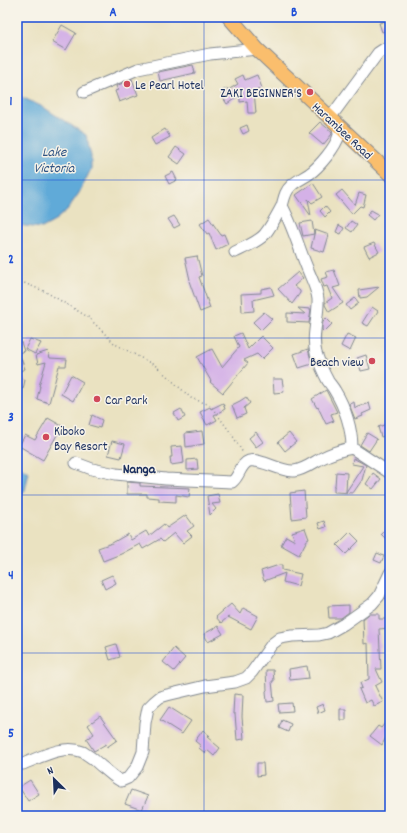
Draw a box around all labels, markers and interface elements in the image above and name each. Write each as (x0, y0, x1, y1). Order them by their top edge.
text: A (109, 4, 117, 23)
text: B (291, 4, 297, 23)
place label: Le Pearl Hotel (135, 77, 204, 96)
marker: Le Pearl Hotel (122, 79, 132, 89)
place label: ZAKI BEGINNER'S (220, 85, 302, 104)
marker: ZAKI BEGINNER'S (305, 87, 315, 97)
text: 1 (10, 93, 13, 112)
street label: Harambee Road (307, 99, 376, 165)
water label: Lake Victoria (34, 143, 76, 179)
text: 2 (8, 251, 14, 270)
place label: Beach view (310, 354, 364, 373)
marker: Beach view (367, 356, 377, 366)
place label: Car Park (105, 392, 147, 411)
marker: Car Park (92, 394, 102, 404)
text: 3 (8, 409, 14, 428)
place label: Kiboko Bay Resort (54, 423, 108, 457)
marker: Kiboko Bay Resort (41, 432, 51, 442)
district label: Nanga (123, 460, 157, 480)
text: 4 (8, 567, 14, 586)
text: 5 (8, 725, 14, 744)
north arrow (34, 759, 74, 799)
text: N (45, 763, 57, 780)

